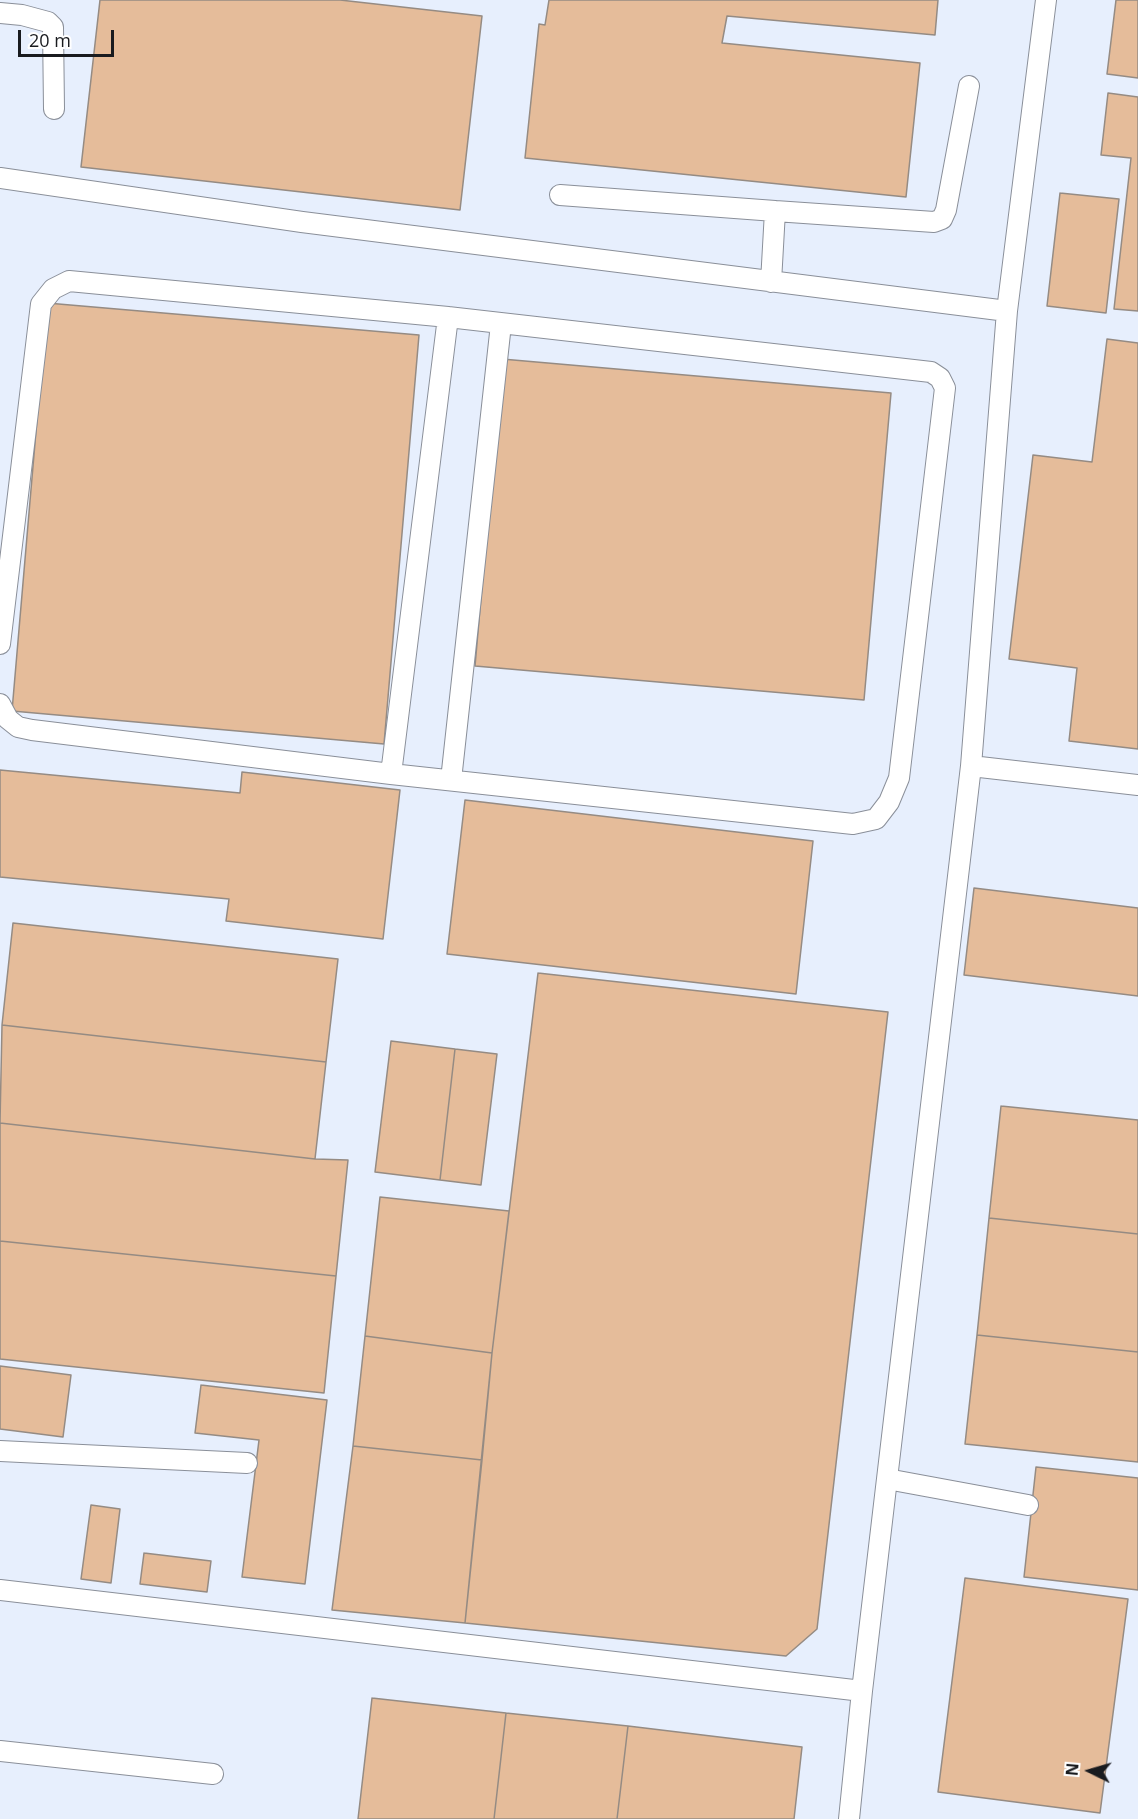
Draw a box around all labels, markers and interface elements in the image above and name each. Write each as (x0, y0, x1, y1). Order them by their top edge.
scale bar (21, 18, 117, 56)
text: 20 m (29, 28, 71, 52)
north arrow (1060, 1741, 1120, 1801)
text: N (1061, 1762, 1084, 1777)

